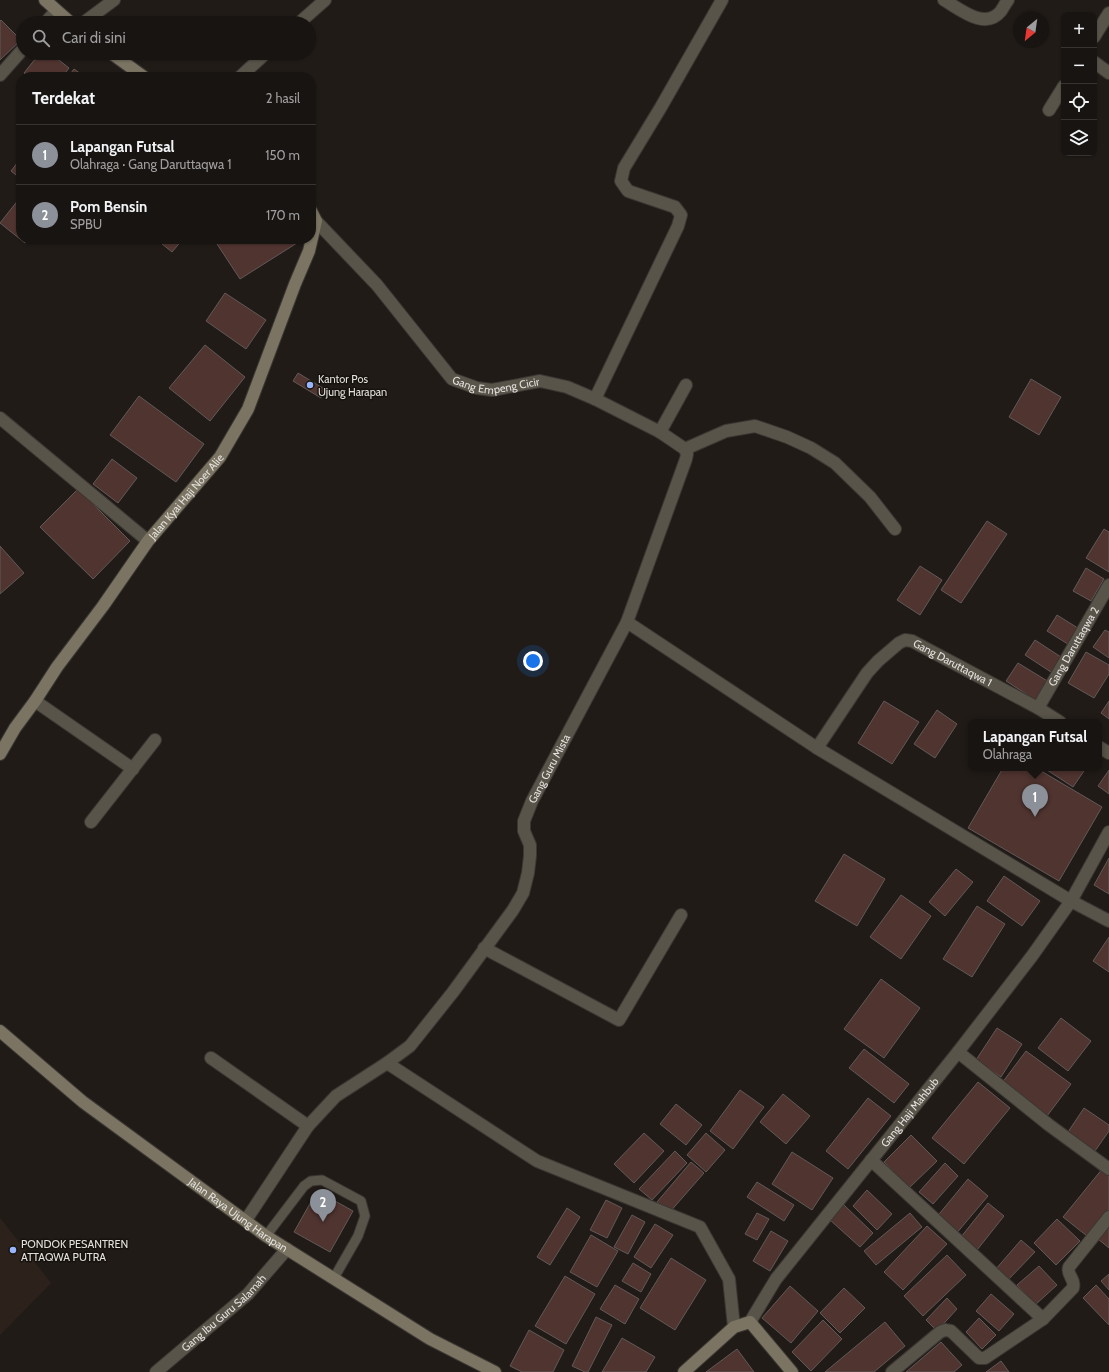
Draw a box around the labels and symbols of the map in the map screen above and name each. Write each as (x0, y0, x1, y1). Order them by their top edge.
north arrow (1013, 12, 1049, 48)
place label: Kantor Pos Ujung Harapan (318, 372, 387, 399)
street label: Gang Empeng Cicir (451, 373, 541, 397)
marker: Kantor Pos Ujung Harapan (305, 380, 315, 390)
street label: Jalan Kyai Haji Noer Alie (145, 451, 227, 543)
street label: Gang Daruttaqwa 2 (1045, 604, 1102, 689)
street label: Gang Daruttaqwa 1 (911, 636, 995, 689)
your location (523, 651, 543, 671)
street label: Gang Guru Mista (525, 731, 574, 806)
pin: 1 (1022, 784, 1048, 817)
street label: Gang Haji Mahbub (878, 1075, 942, 1150)
street label: Jalan Raya Ujung Harapan (185, 1174, 290, 1255)
pin: 2 (310, 1189, 336, 1222)
place label: PONDOK PESANTREN ATTAQWA PUTRA (21, 1237, 128, 1264)
marker: PONDOK PESANTREN ATTAQWA PUTRA (8, 1245, 18, 1255)
street label: Gang Ibu Guru Salamah (178, 1271, 269, 1354)

